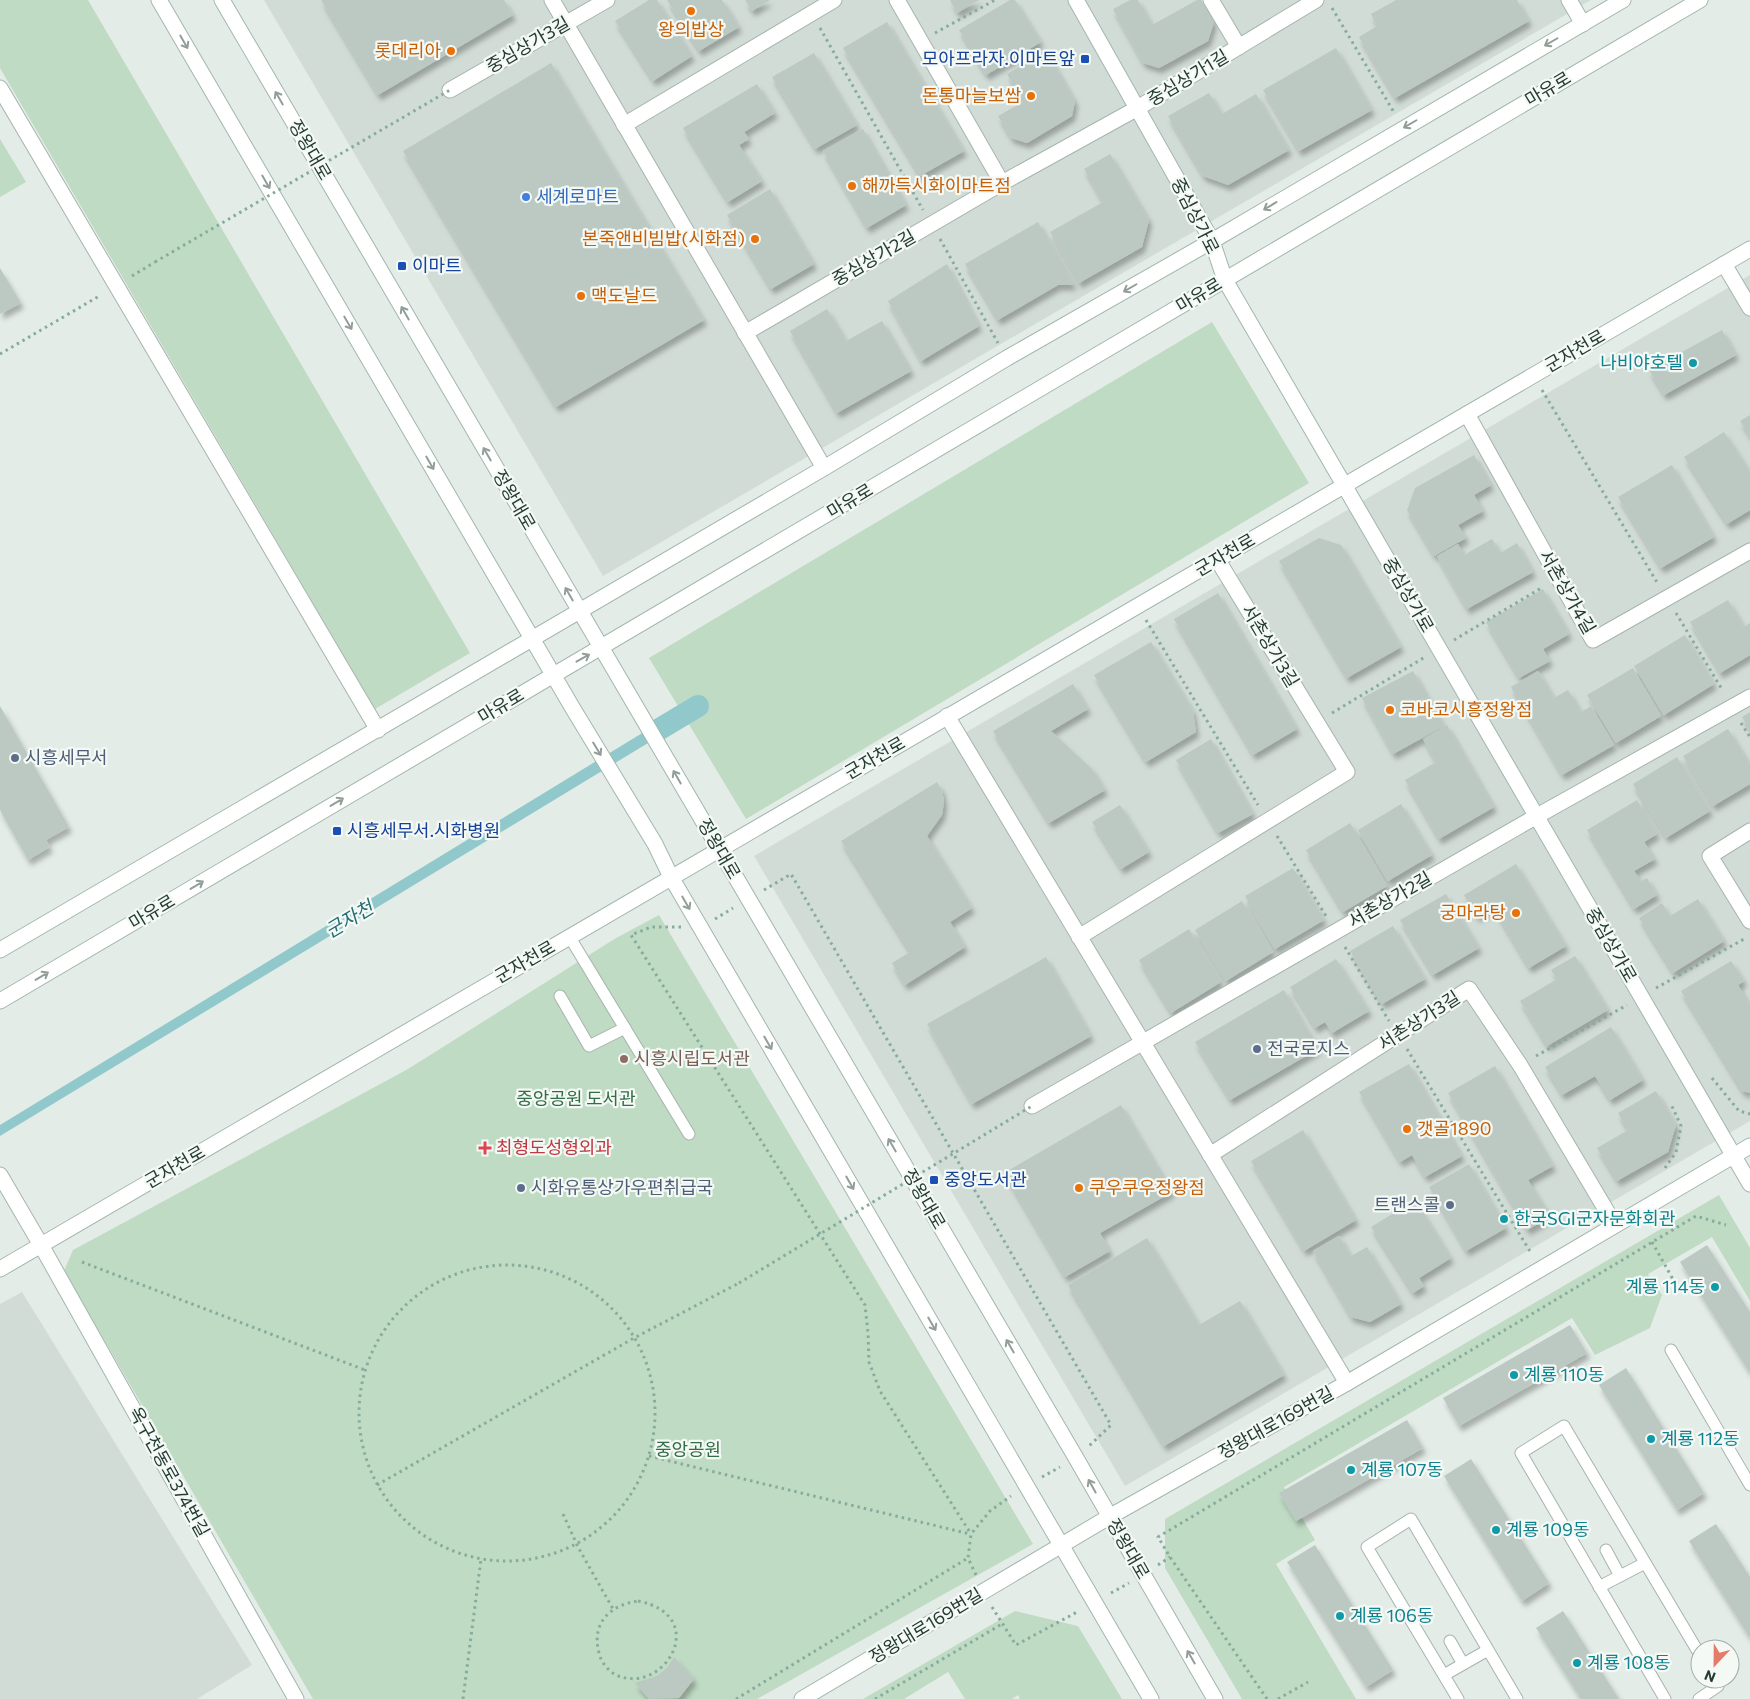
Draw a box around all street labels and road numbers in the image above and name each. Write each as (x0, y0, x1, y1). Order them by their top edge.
street label: 중심상가3길 (482, 11, 573, 77)
street label: 중심상가1길 (1143, 44, 1232, 110)
street label: 마유로 (1521, 66, 1574, 110)
street label: 정왕대로 (285, 115, 337, 184)
street label: 중심상가로 (1167, 174, 1224, 257)
street label: 중심상가2길 (828, 224, 919, 290)
street label: 마유로 (1172, 272, 1225, 316)
street label: 군자천로 (1540, 324, 1609, 376)
street label: 정왕대로 (489, 465, 541, 534)
street label: 마유로 (823, 478, 876, 522)
street label: 군자천로 (1190, 528, 1259, 580)
street label: 서촌상가4길 (1535, 545, 1601, 638)
street label: 중심상가로 (1379, 553, 1439, 636)
street label: 서촌상가3길 (1237, 600, 1304, 691)
street label: 마유로 (474, 683, 527, 727)
street label: 군자천로 (840, 731, 909, 783)
street label: 정왕대로 (694, 814, 746, 883)
street label: 서촌상가2길 (1344, 866, 1435, 932)
street label: 마유로 (125, 889, 178, 933)
street label: 중심상가로 (1582, 903, 1642, 986)
street label: 군자천로 (490, 935, 559, 987)
street label: 서촌상가3길 (1373, 986, 1463, 1055)
street label: 군자천로 (140, 1140, 209, 1192)
street label: 정왕대로 (899, 1164, 951, 1233)
street label: 정왕대로169번길 (1214, 1381, 1337, 1463)
street label: 옥구천동로374번길 (125, 1403, 215, 1540)
street label: 정왕대로 (1103, 1514, 1155, 1583)
street label: 정왕대로169번길 (865, 1583, 986, 1668)

